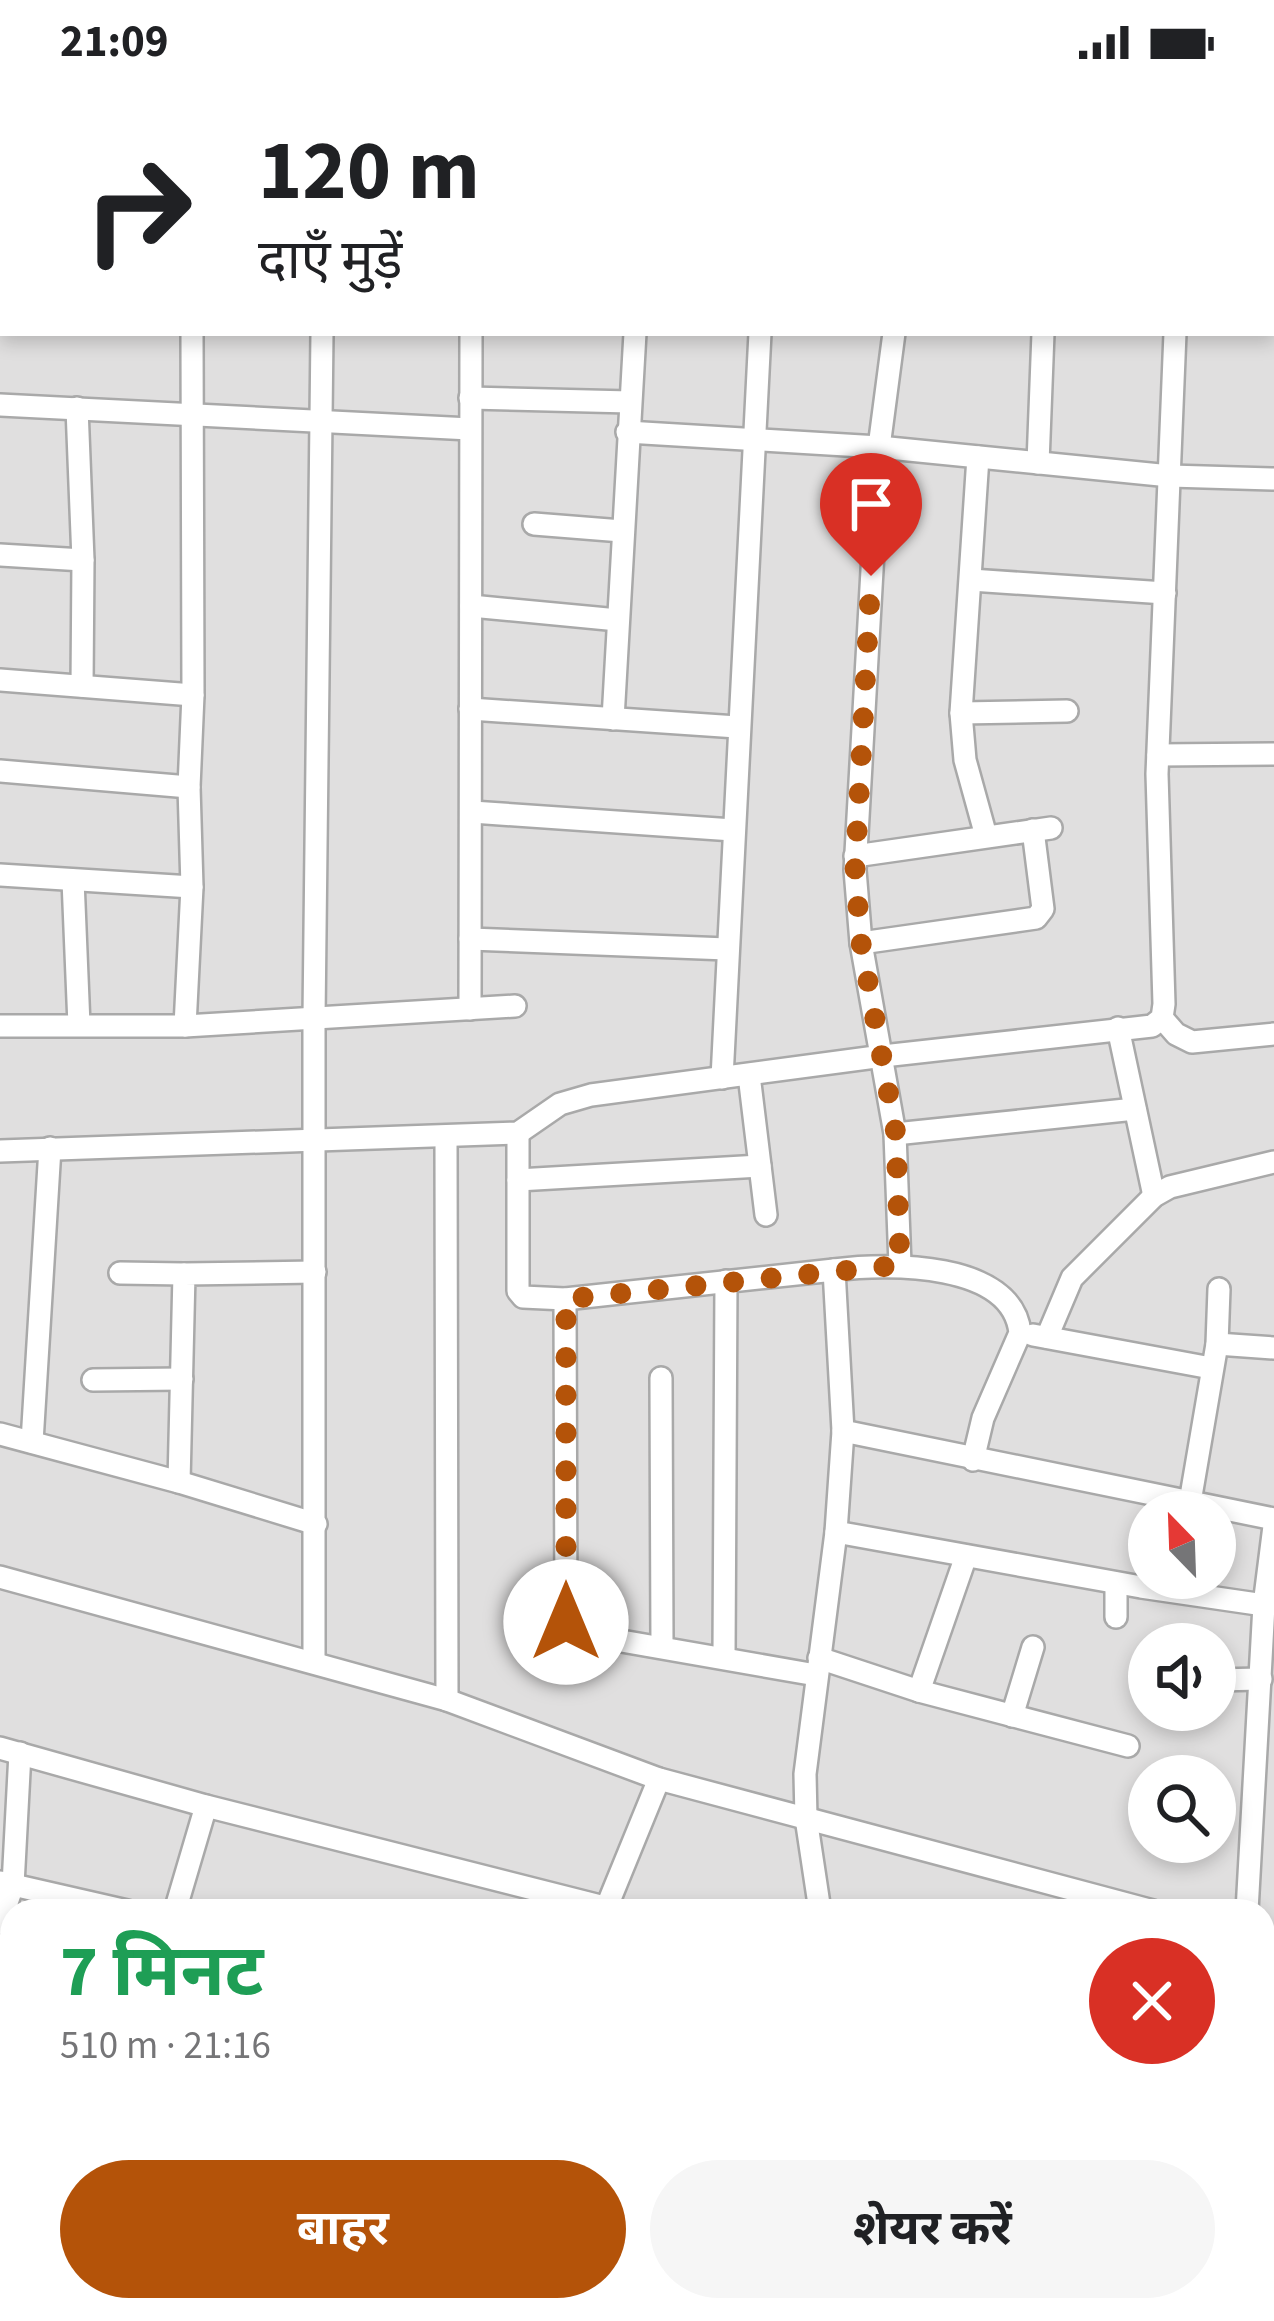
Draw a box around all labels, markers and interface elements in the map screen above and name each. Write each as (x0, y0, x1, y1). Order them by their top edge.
text: 21:09 (60, 10, 169, 74)
text: 120 m (258, 112, 480, 232)
icon: right (60, 132, 216, 288)
text: दाएँ मुड़ें (258, 223, 403, 300)
pin (820, 453, 922, 576)
icon: arrive (838, 471, 904, 537)
north arrow (1128, 1491, 1236, 1599)
map controls (1128, 1491, 1236, 1863)
position arrow (503, 1559, 629, 1685)
button: sound (1128, 1623, 1236, 1731)
button: search (1128, 1755, 1236, 1863)
text: 7 मिनट (60, 1921, 264, 2024)
button: close (1089, 1938, 1215, 2064)
text: 510 m · 21:16 (60, 2018, 271, 2074)
button: बाहर (60, 2160, 626, 2298)
button: शेयर करें (650, 2160, 1215, 2298)

